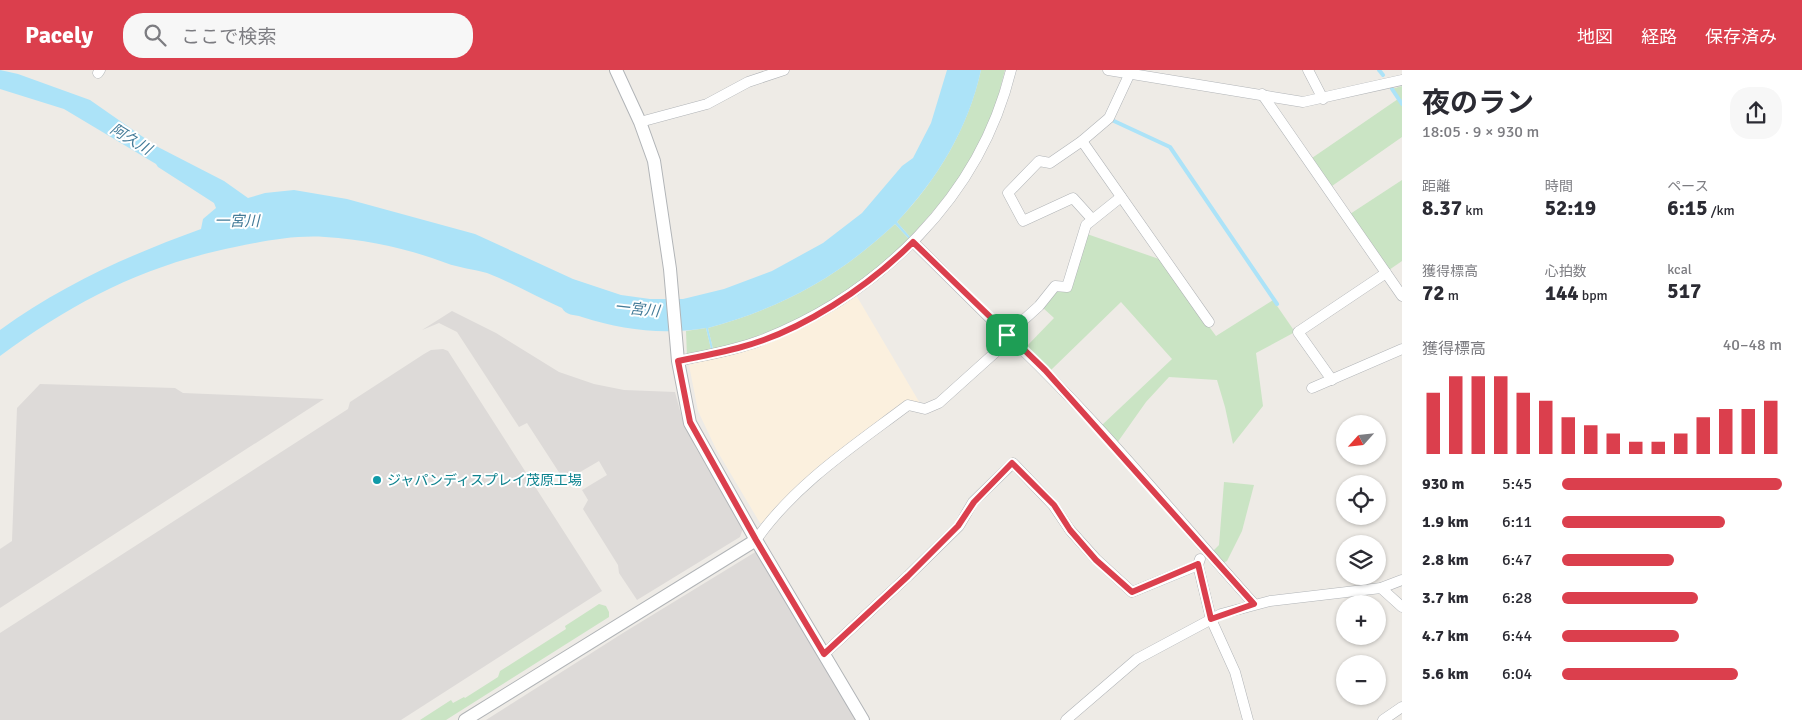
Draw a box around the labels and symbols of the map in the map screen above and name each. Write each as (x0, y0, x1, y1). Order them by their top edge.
water label: 阿久川 (107, 120, 157, 159)
water label: 一宮川 (214, 212, 261, 230)
water label: 一宮川 (614, 298, 662, 321)
pin (986, 314, 1028, 356)
north arrow (1336, 415, 1386, 465)
place label: ジャパンディスプレイ茂原工場 (387, 472, 582, 489)
marker: ジャパンディスプレイ茂原工場 (371, 474, 383, 486)

